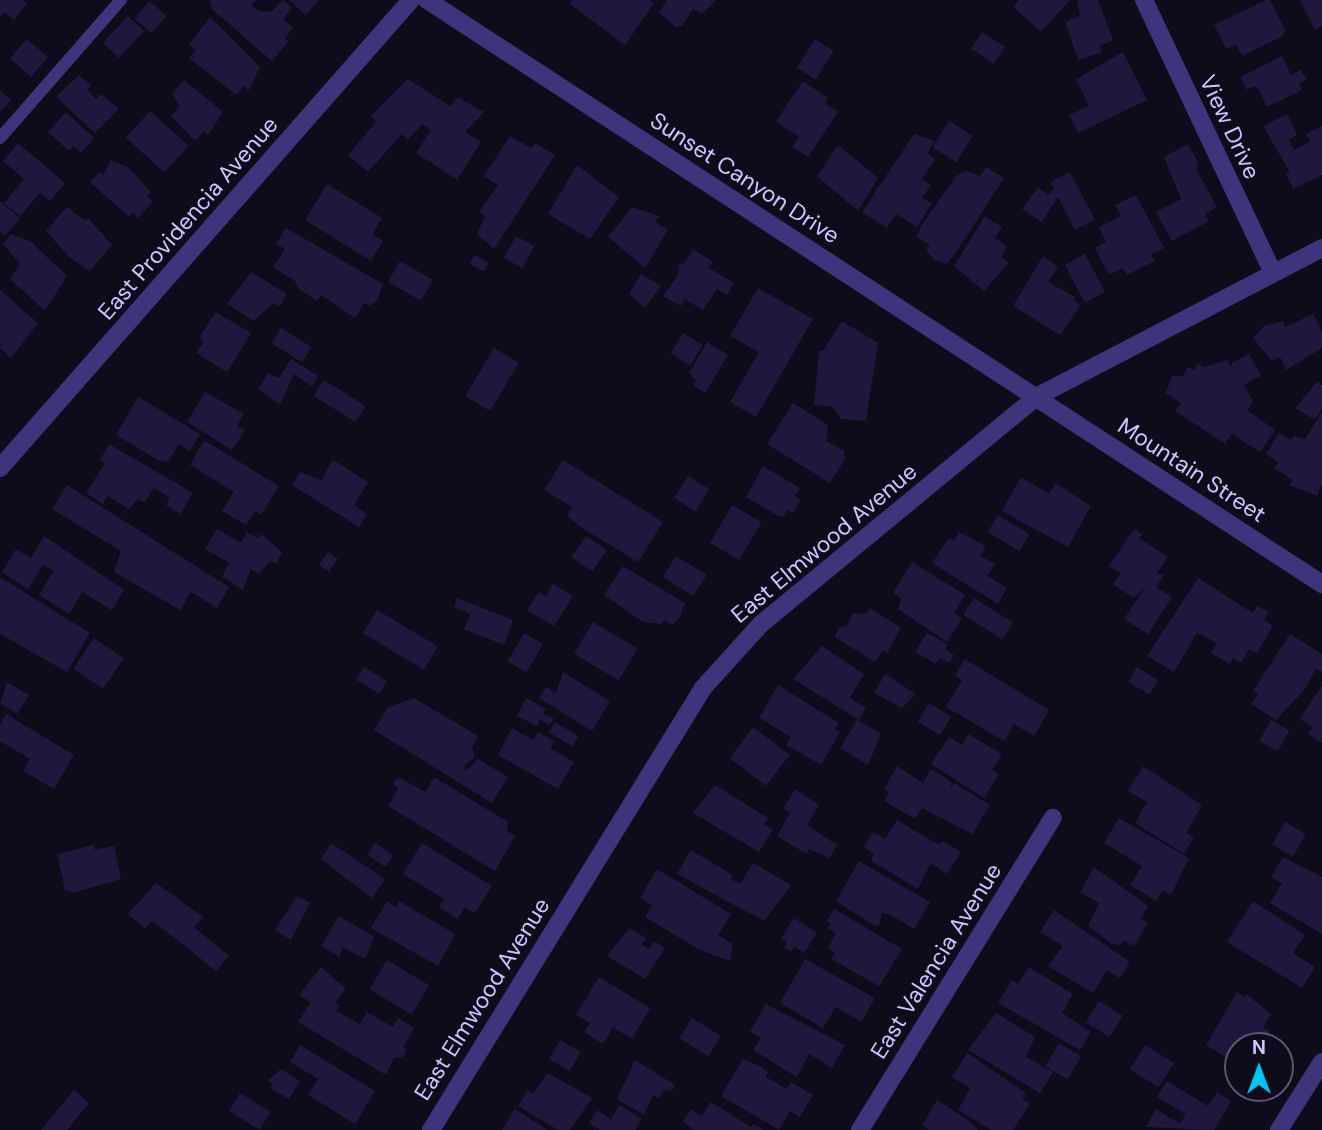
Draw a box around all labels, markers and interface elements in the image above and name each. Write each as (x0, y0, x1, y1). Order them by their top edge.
street label: View Drive (1194, 71, 1266, 183)
street label: Sunset Canyon Drive (645, 106, 845, 250)
street label: East Providencia Avenue (92, 111, 284, 325)
street label: Mountain Street (1113, 412, 1271, 528)
street label: East Elmwood Avenue (726, 457, 922, 629)
street label: East Valencia Avenue (865, 858, 1007, 1064)
street label: East Elmwood Avenue (408, 893, 556, 1105)
north arrow (1224, 1032, 1294, 1102)
text: N (1252, 1035, 1266, 1060)

